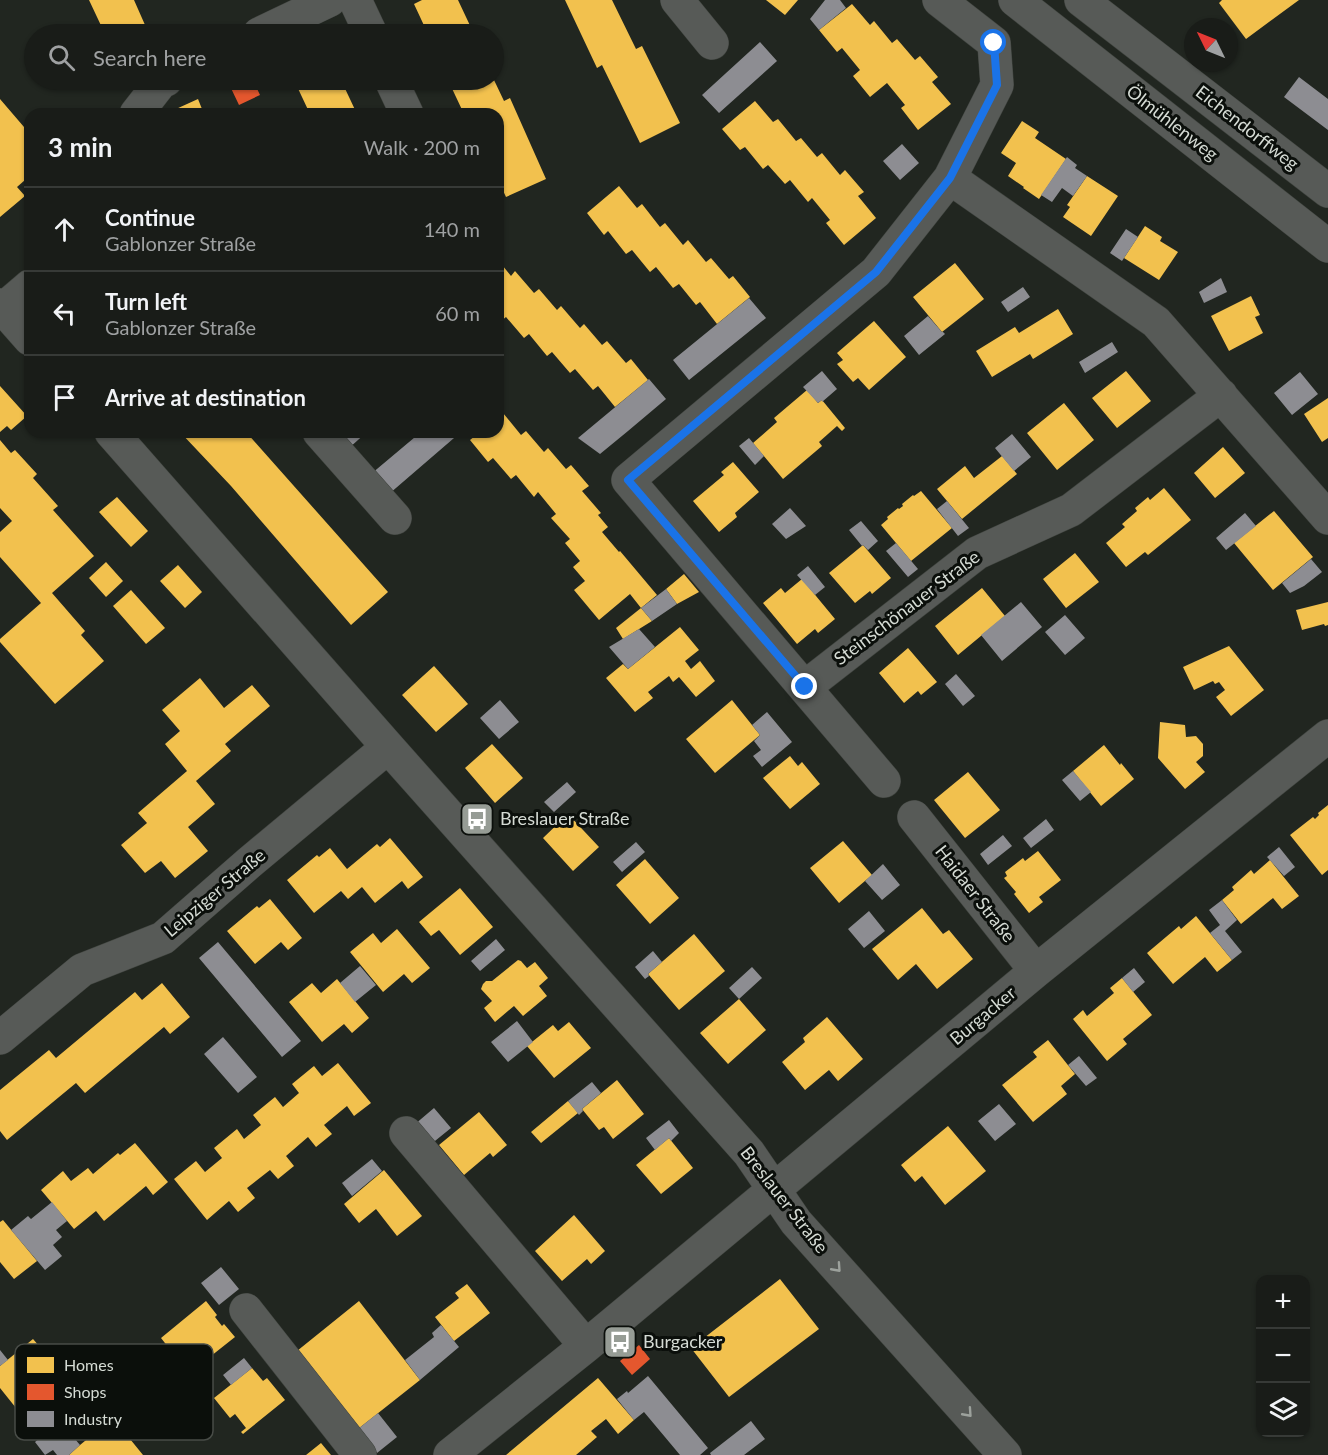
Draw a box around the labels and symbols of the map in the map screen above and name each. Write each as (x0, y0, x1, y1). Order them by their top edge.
north arrow (1184, 18, 1238, 72)
route start (980, 29, 1006, 55)
street label: Ölmühlenweg (1123, 80, 1223, 165)
street label: Eichendorffweg (1192, 80, 1303, 174)
street label: Steinschönauer Straße (829, 545, 984, 669)
route end (791, 673, 817, 699)
bus stop icon: Breslauer Straße (459, 801, 495, 837)
place label: Breslauer Straße (500, 807, 630, 829)
street label: Haidaer Straße (931, 840, 1021, 946)
street label: Leipziger Straße (159, 843, 269, 941)
street label: Burgacker (945, 981, 1020, 1049)
street label: Breslauer Straße (736, 1142, 833, 1257)
one-way arrow (830, 1261, 841, 1272)
bus stop icon: Burgacker (602, 1324, 638, 1360)
place label: Burgacker (643, 1330, 723, 1352)
legend (15, 1344, 213, 1440)
text: Homes (64, 1355, 114, 1374)
text: Shops (64, 1382, 107, 1401)
one-way arrow (961, 1406, 972, 1417)
text: Industry (64, 1409, 123, 1428)

